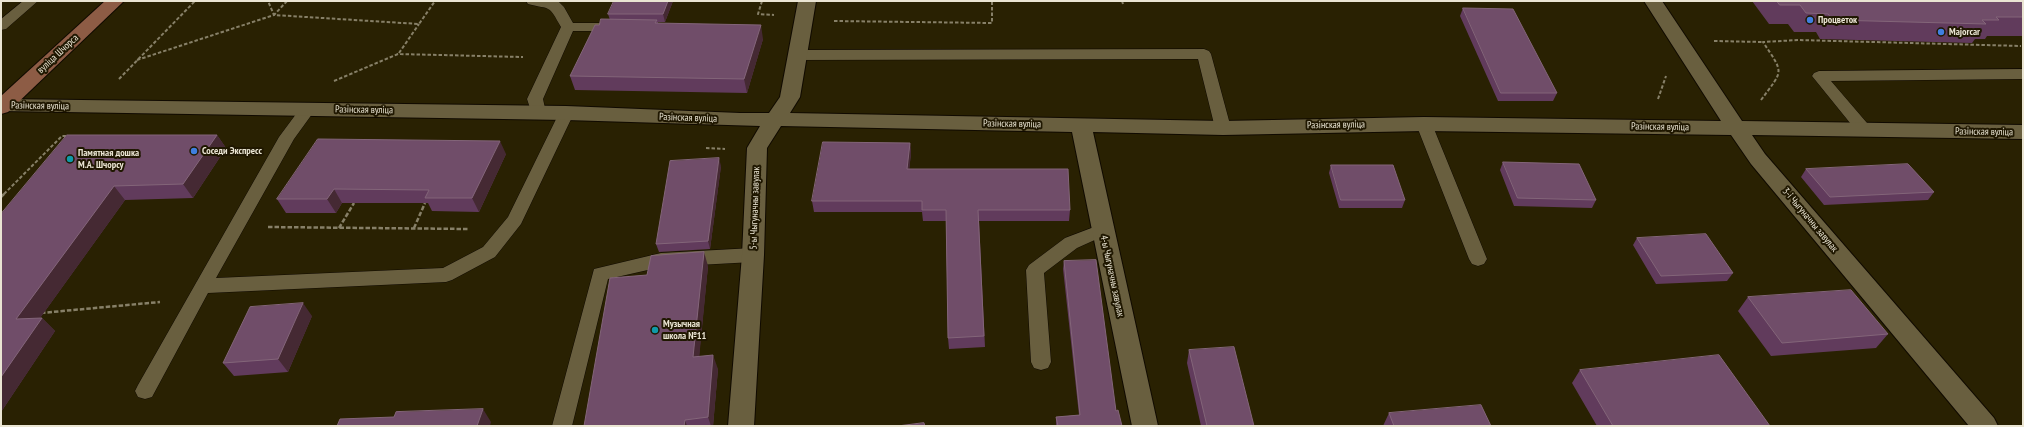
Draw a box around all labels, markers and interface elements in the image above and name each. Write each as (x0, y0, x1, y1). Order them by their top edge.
place label: Процветок (1818, 14, 1857, 26)
marker: Процветок (1805, 15, 1815, 25)
place label: Majorcar (1949, 26, 1980, 38)
marker: Majorcar (1936, 27, 1946, 37)
street label: вуліца Шчорса (35, 32, 81, 76)
street label: Разінская вуліца (11, 99, 69, 113)
street label: Разінская вуліца (335, 103, 393, 117)
street label: Разінская вуліца (659, 111, 717, 125)
street label: Разінская вуліца (983, 117, 1041, 131)
street label: Разінская вуліца (1307, 118, 1365, 132)
street label: Разінская вуліца (1631, 120, 1689, 134)
street label: Разінская вуліца (1955, 125, 2013, 139)
place label: Соседи Экспресс (202, 145, 262, 157)
marker: Соседи Экспресс (189, 146, 199, 156)
place label: Памятная дошка М.А. Шчорсу (78, 147, 139, 170)
marker: Памятная дошка М.А. Шчорсу (65, 154, 75, 164)
street label: 5-ы Чыгуначны завулак (748, 166, 762, 250)
street label: 3-і Чыгуначны завулак (1780, 186, 1840, 254)
street label: 4-ы Чыгуначны завулак (1097, 234, 1127, 318)
place label: Музычная школа №11 (663, 318, 706, 342)
marker: Музычная школа №11 (650, 325, 660, 335)

